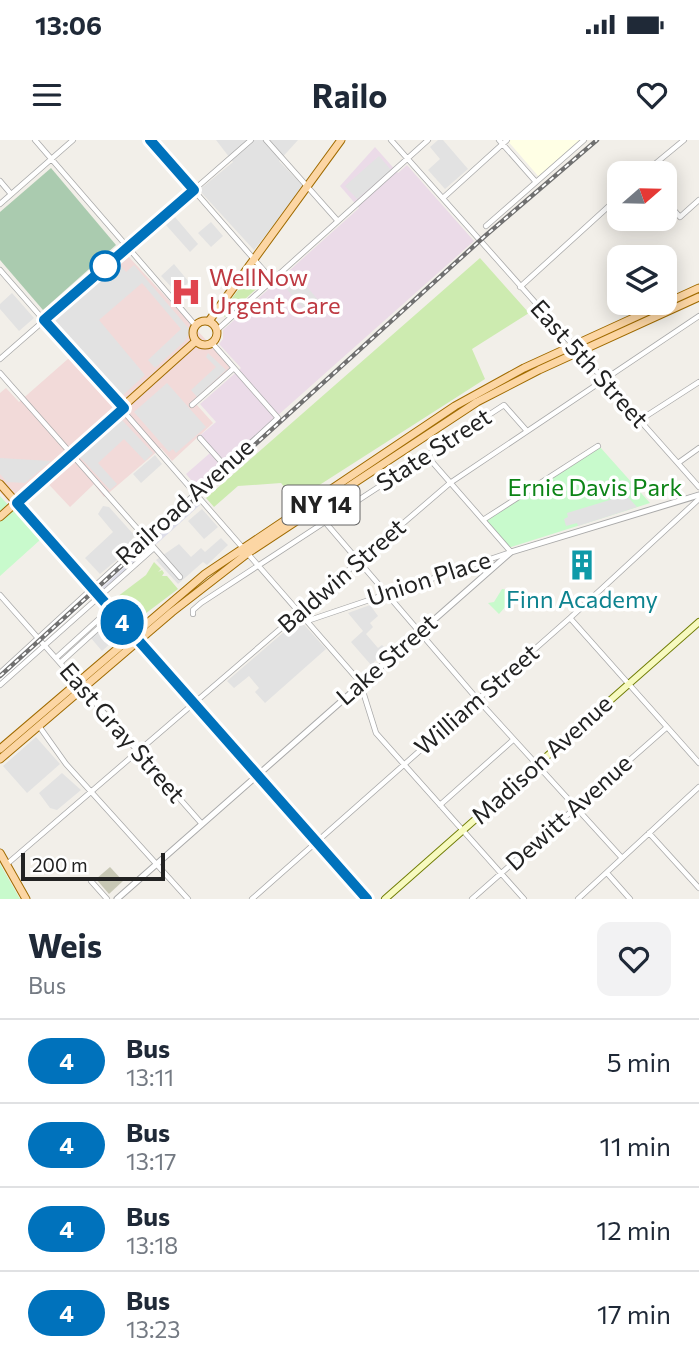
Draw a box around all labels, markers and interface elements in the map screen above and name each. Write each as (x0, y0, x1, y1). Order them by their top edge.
text: 13:06 (35, 9, 102, 40)
text: Railo (312, 75, 387, 115)
icon: menu (28, 76, 66, 114)
icon: heart (633, 76, 671, 114)
north arrow (607, 161, 677, 231)
map controls (607, 161, 677, 315)
button: layers (607, 245, 677, 315)
unlabelled marker (90, 251, 120, 281)
place label: WellNow Urgent Care (209, 262, 341, 319)
hospital icon: WellNow Urgent Care (169, 275, 203, 309)
street label: East 5th Street (525, 293, 655, 433)
street label: State Street (370, 401, 496, 497)
street label: Railroad Avenue (109, 431, 259, 570)
park label: Ernie Davis Park (507, 472, 683, 501)
road number: NY 14 (282, 486, 360, 524)
street label: Baldwin Street (271, 511, 411, 638)
street label: Union Place (363, 544, 494, 611)
building icon: Finn Academy (565, 548, 599, 582)
place label: Finn Academy (506, 584, 658, 613)
line badge: 4 (99, 599, 145, 645)
text: 4 (115, 607, 129, 636)
street label: Lake Street (330, 607, 442, 710)
street label: William Street (408, 637, 544, 761)
street label: East Gray Street (54, 656, 192, 808)
street label: Madison Avenue (465, 688, 617, 830)
street label: Dewitt Avenue (499, 748, 637, 876)
scale bar (21, 850, 164, 882)
text: 200 m (32, 853, 88, 876)
button: heart (597, 922, 671, 996)
text: Weis (28, 924, 102, 965)
text: Bus (28, 971, 66, 999)
text: Bus (126, 1032, 170, 1063)
text: 4 (59, 1046, 74, 1075)
text: 5 min (607, 1046, 671, 1077)
text: 13:11 (126, 1063, 174, 1091)
text: Bus (126, 1116, 170, 1147)
text: 4 (59, 1130, 74, 1159)
text: 11 min (600, 1130, 671, 1161)
text: 13:17 (126, 1147, 176, 1175)
text: Bus (126, 1200, 170, 1231)
text: 4 (59, 1214, 74, 1243)
text: 12 min (596, 1214, 671, 1245)
text: 13:18 (126, 1231, 178, 1259)
text: Bus (126, 1284, 170, 1315)
text: 4 (59, 1298, 74, 1327)
text: 17 min (597, 1298, 671, 1329)
text: 13:23 (126, 1315, 180, 1343)

